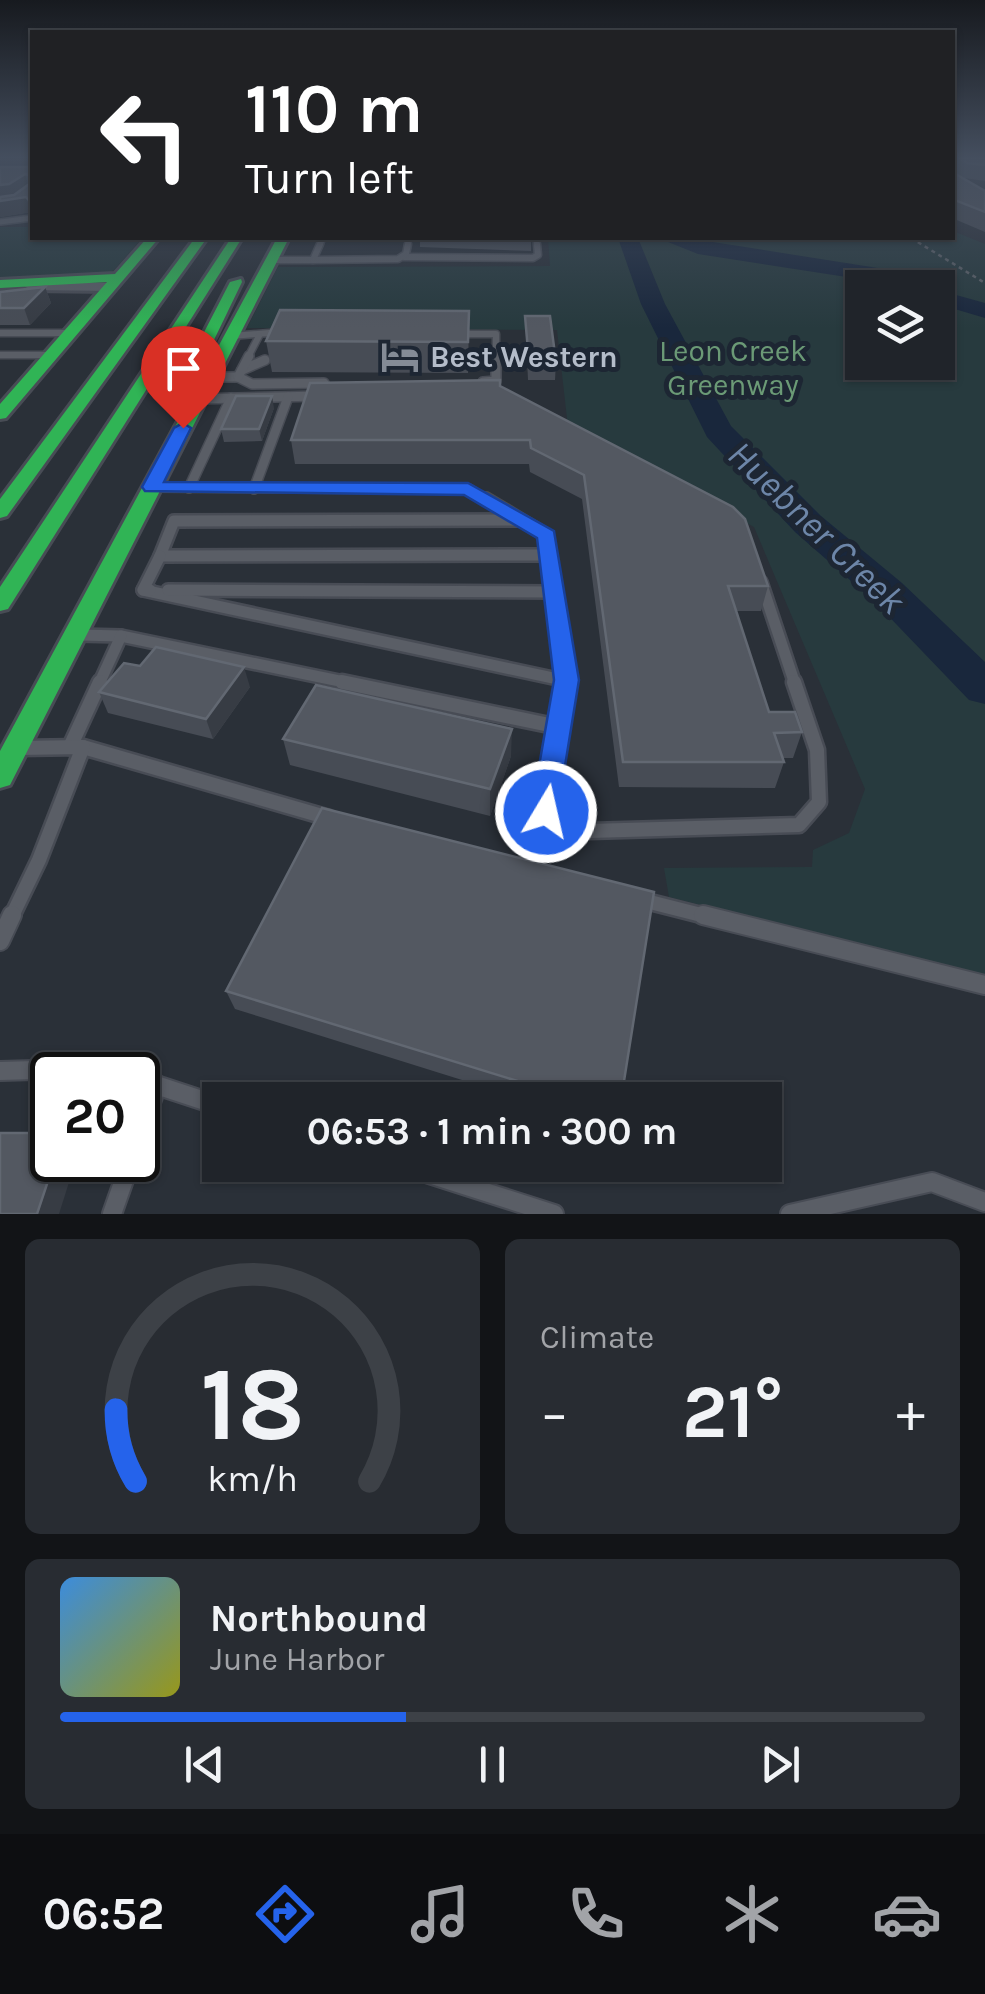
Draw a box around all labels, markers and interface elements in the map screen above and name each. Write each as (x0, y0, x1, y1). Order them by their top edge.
text: 110 m (245, 68, 423, 150)
icon: left (80, 70, 210, 200)
text: Turn left (245, 152, 414, 204)
map controls (845, 270, 955, 380)
button: layers (845, 270, 955, 380)
pin (141, 326, 226, 429)
park label: Leon Creek Greenway (659, 333, 807, 403)
hotel icon: Best Western (379, 336, 421, 378)
place label: Best Western (430, 339, 618, 375)
icon: arrive (156, 341, 211, 396)
water label: Huebner Creek (719, 432, 915, 624)
position arrow (494, 760, 598, 864)
speed limit sign: 20 (30, 1052, 160, 1182)
text: 06:53 · 1 min · 300 m (307, 1109, 677, 1154)
text: Climate (540, 1319, 654, 1356)
text: 18 (200, 1344, 305, 1465)
text: 21° (682, 1368, 783, 1456)
text: − (540, 1381, 569, 1445)
text: + (896, 1381, 925, 1445)
text: km/h (207, 1458, 298, 1500)
text: Northbound (210, 1596, 428, 1641)
text: June Harbor (210, 1641, 384, 1678)
icon: previous (177, 1737, 232, 1792)
icon: pause (465, 1737, 520, 1792)
icon: next (753, 1737, 808, 1792)
icon: directions (250, 1879, 320, 1949)
icon: music (405, 1879, 475, 1949)
icon: phone (561, 1879, 631, 1949)
icon: climate (717, 1879, 787, 1949)
icon: car (872, 1879, 942, 1949)
text: 06:52 (43, 1888, 164, 1940)

